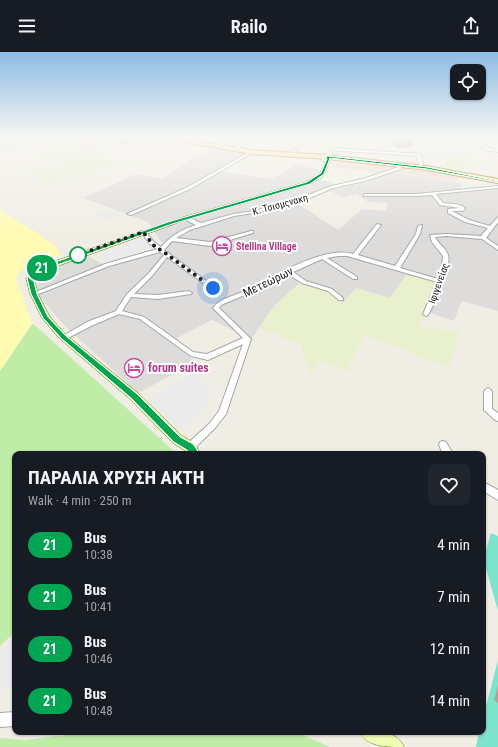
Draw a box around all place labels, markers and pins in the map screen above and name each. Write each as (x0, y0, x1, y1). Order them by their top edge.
hotel icon: Stellina Village (211, 235, 233, 257)
place label: Stellina Village (236, 241, 297, 252)
unlabelled marker (69, 246, 87, 264)
hotel icon: forum suites (123, 357, 145, 379)
place label: forum suites (148, 361, 209, 375)

